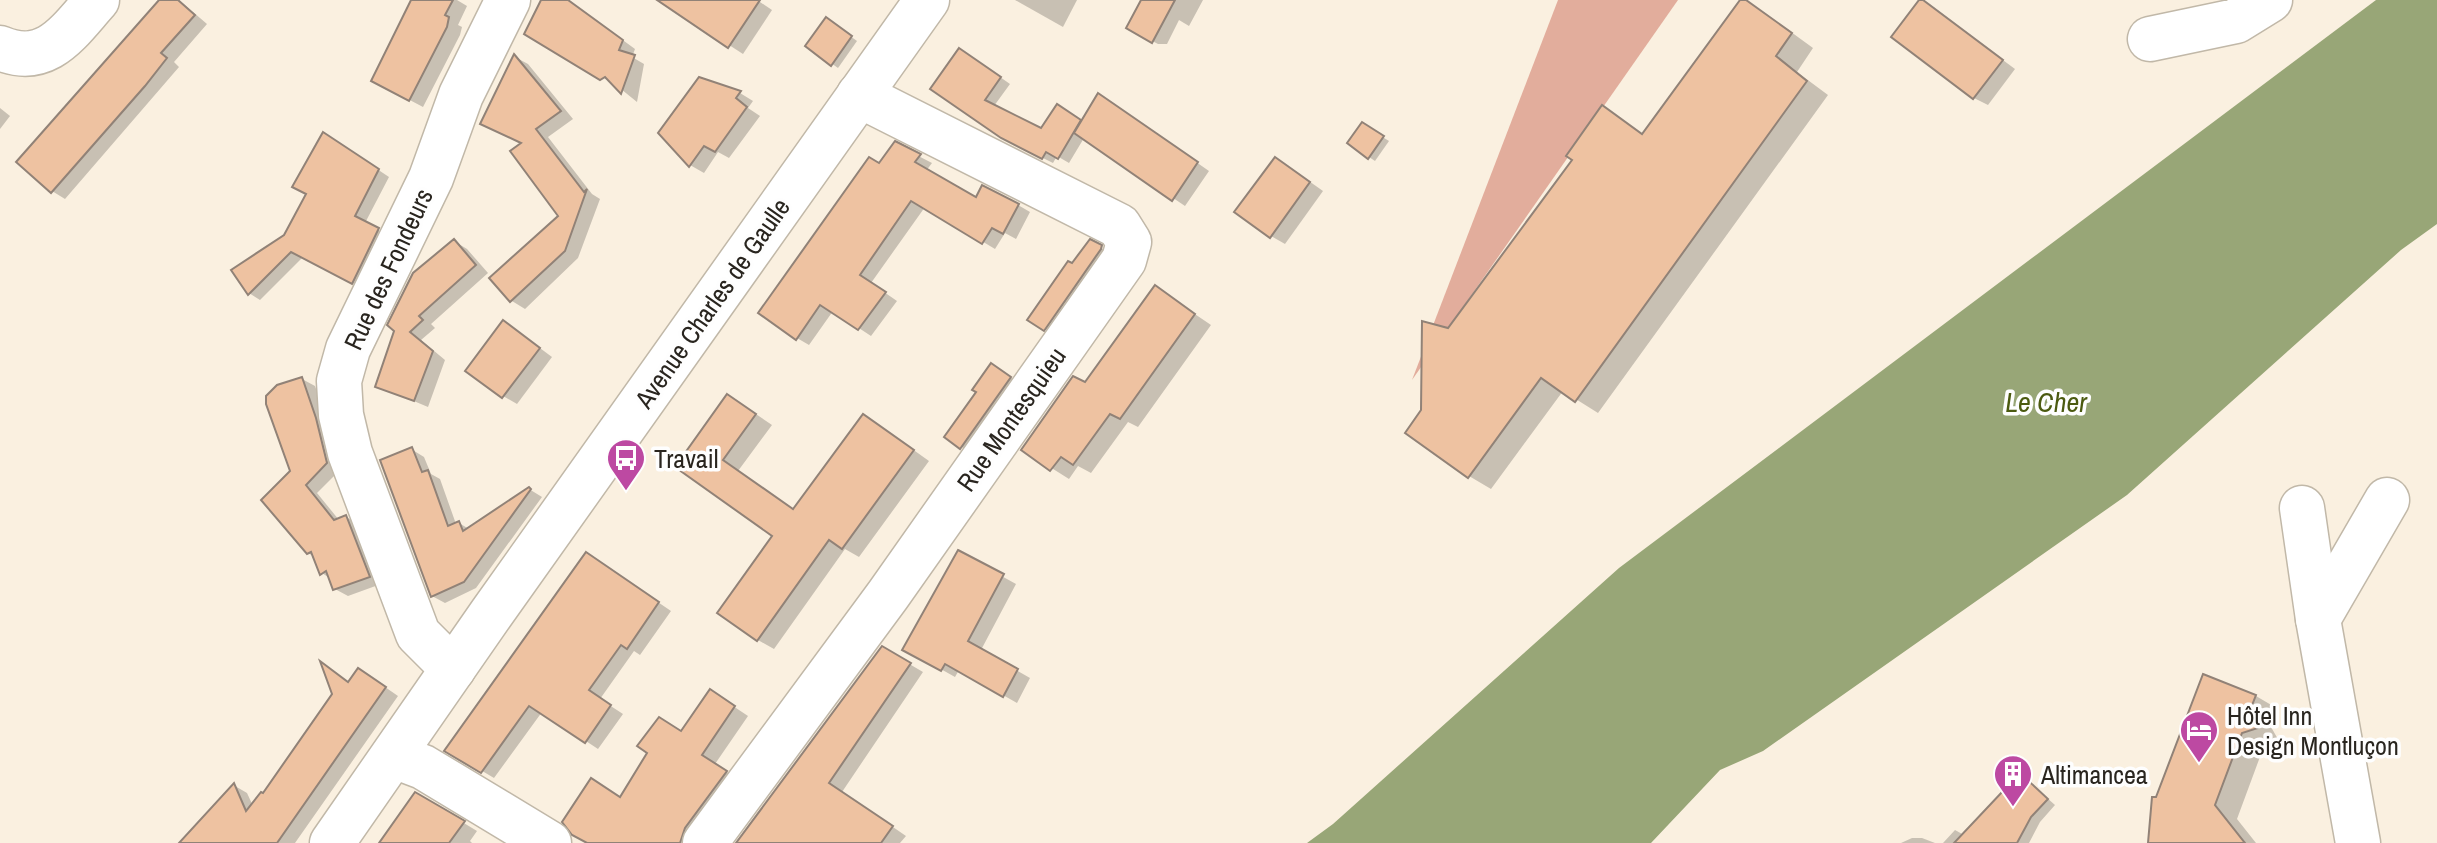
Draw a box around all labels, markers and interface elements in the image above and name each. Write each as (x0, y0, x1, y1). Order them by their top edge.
street label: Rue des Fondeurs (335, 183, 441, 355)
street label: Avenue Charles de Gaulle (626, 191, 798, 416)
street label: Rue Montesquieu (948, 340, 1074, 498)
water label: Le Cher (2005, 383, 2088, 421)
bus stop icon: Travail (605, 437, 647, 492)
place label: Travail (654, 441, 718, 476)
place label: Hôtel Inn Design Montluçon (2227, 698, 2399, 763)
hotel icon: Hôtel Inn Design Montluçon (2178, 709, 2220, 764)
building icon: Altimancea (1992, 753, 2034, 808)
place label: Altimancea (2040, 757, 2148, 792)

